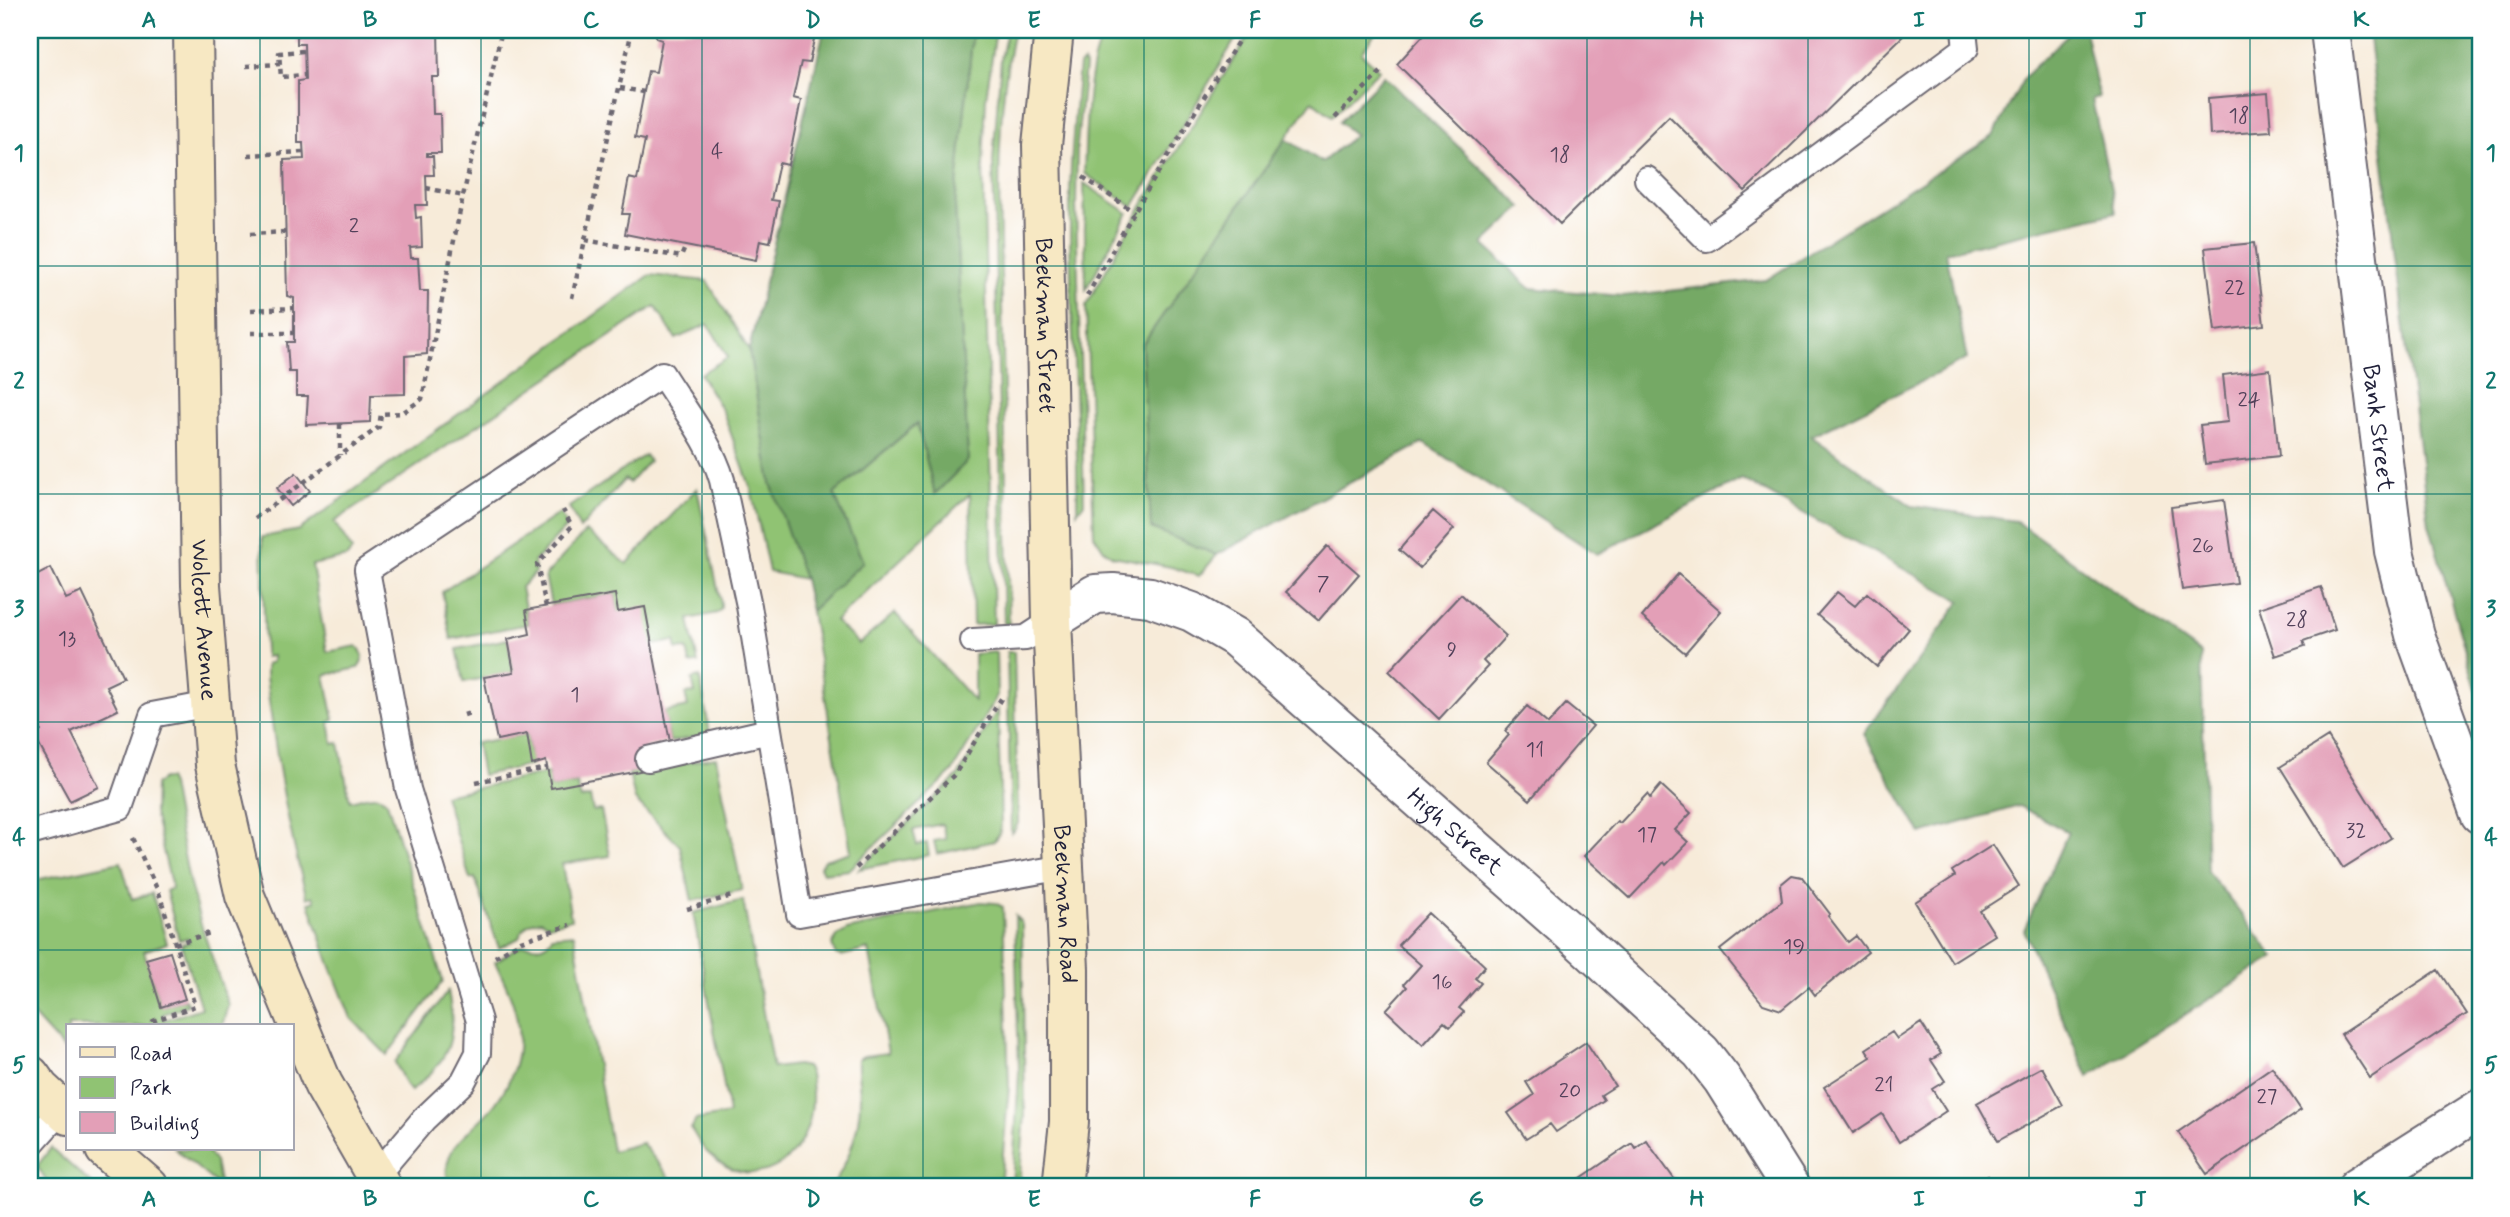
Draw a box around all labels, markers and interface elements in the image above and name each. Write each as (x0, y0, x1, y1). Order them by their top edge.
text: A (141, 6, 157, 36)
text: B (363, 6, 378, 36)
text: C (583, 6, 600, 36)
text: D (805, 6, 821, 36)
text: E (1027, 6, 1041, 36)
text: F (1249, 6, 1261, 36)
text: G (1468, 6, 1484, 36)
text: H (1689, 6, 1705, 36)
text: I (1913, 6, 1925, 36)
text: J (2133, 6, 2147, 36)
text: K (2353, 6, 2370, 36)
house number: 18 (2229, 102, 2249, 130)
house number: 4 (711, 138, 723, 166)
text: 1 (14, 139, 24, 169)
text: 1 (2486, 139, 2496, 169)
house number: 18 (1550, 141, 1570, 169)
house number: 2 (349, 212, 359, 240)
street label: Beekman Street (1027, 237, 1062, 413)
house number: 22 (2224, 274, 2246, 302)
street label: Bank Street (2354, 363, 2401, 494)
text: 2 (13, 367, 25, 397)
text: 2 (2485, 367, 2497, 397)
house number: 24 (2237, 386, 2261, 414)
house number: 26 (2192, 532, 2214, 560)
street label: Wolcott Avenue (183, 539, 224, 702)
house number: 7 (1317, 570, 1330, 598)
text: 3 (14, 595, 25, 625)
text: 3 (2486, 595, 2497, 625)
house number: 28 (2286, 606, 2308, 634)
house number: 13 (58, 625, 76, 653)
house number: 9 (1447, 636, 1457, 664)
house number: 1 (570, 681, 580, 709)
house number: 11 (1526, 736, 1544, 764)
street label: High Street (1400, 781, 1509, 883)
house number: 32 (2346, 817, 2366, 845)
house number: 17 (1637, 821, 1657, 849)
text: 4 (12, 823, 26, 853)
text: 4 (2484, 823, 2498, 853)
street label: Beekman Road (1045, 824, 1083, 983)
house number: 19 (1783, 933, 1805, 961)
house number: 16 (1432, 968, 1453, 996)
legend (66, 1024, 294, 1150)
text: Road (130, 1040, 172, 1068)
text: 5 (12, 1051, 26, 1081)
text: 5 (2484, 1051, 2498, 1081)
house number: 21 (1874, 1071, 1894, 1099)
text: Park (130, 1074, 172, 1102)
house number: 20 (1559, 1077, 1581, 1105)
house number: 27 (2257, 1083, 2277, 1111)
text: Building (130, 1110, 200, 1140)
text: A (141, 1185, 157, 1215)
text: B (363, 1185, 378, 1215)
text: C (583, 1185, 600, 1215)
text: D (805, 1185, 821, 1215)
text: E (1027, 1185, 1041, 1215)
text: F (1249, 1185, 1261, 1215)
text: G (1468, 1185, 1484, 1215)
text: H (1689, 1185, 1705, 1215)
text: I (1913, 1185, 1925, 1215)
text: J (2133, 1185, 2147, 1215)
text: K (2353, 1185, 2370, 1215)

